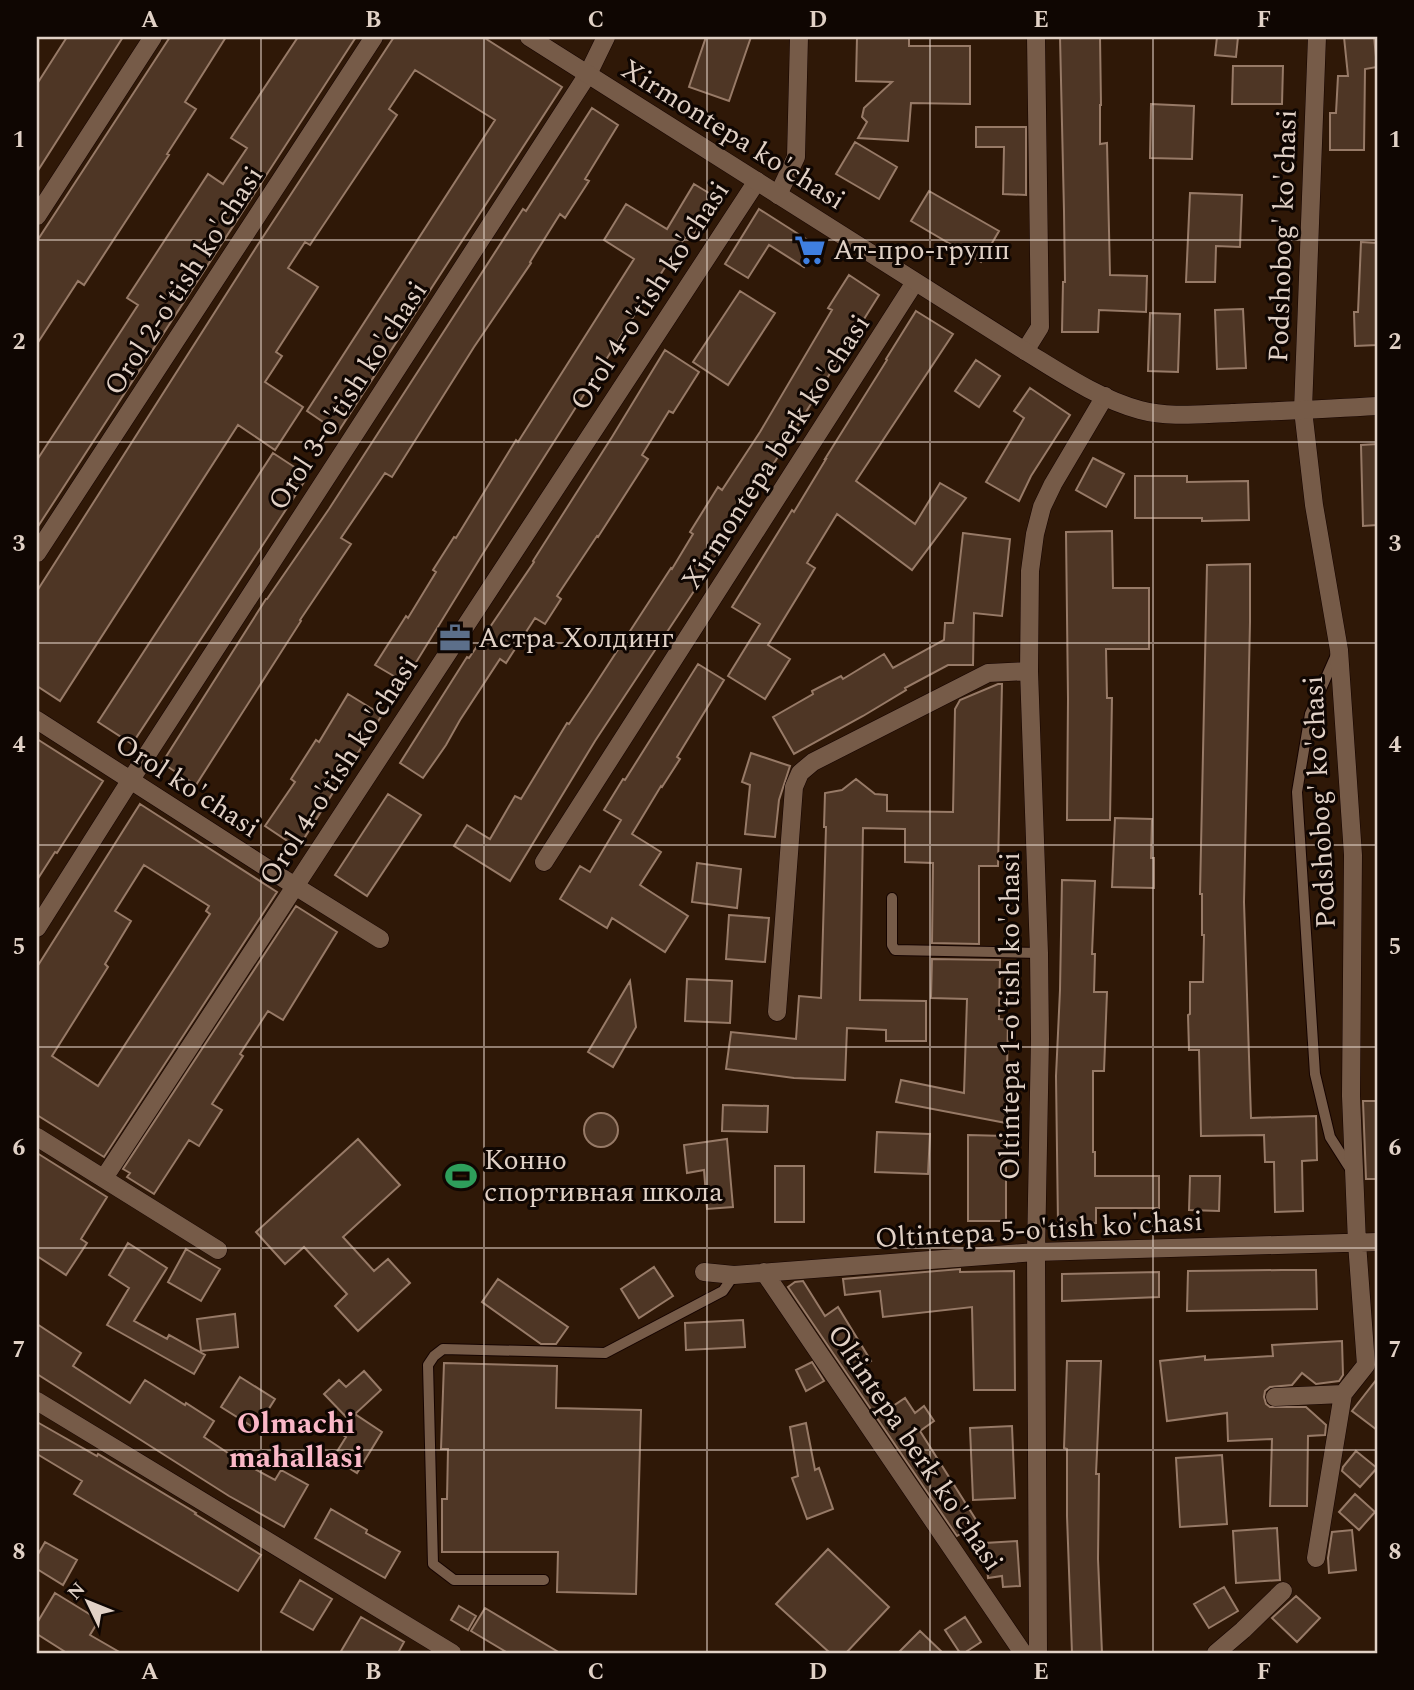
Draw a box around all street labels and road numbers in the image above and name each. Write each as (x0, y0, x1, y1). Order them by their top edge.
street label: Xirmontepa ko'chasi (612, 49, 854, 221)
street label: Podshobog' ko'chasi (1257, 109, 1309, 363)
street label: Orol 2-o'tish ko'chasi (93, 158, 275, 404)
street label: Orol 4-o'tish ko'chasi (559, 173, 741, 419)
street label: Orol 3-o'tish ko'chasi (257, 273, 439, 519)
street label: Xirmontepa berk ko'chasi (671, 306, 881, 598)
street label: Orol 4-o'tish ko'chasi (248, 648, 430, 894)
street label: Podshobog' ko'chasi (1292, 674, 1348, 930)
street label: Orol ko'chasi (106, 723, 268, 849)
street label: Oltintepa 1-o'tish ko'chasi (989, 852, 1032, 1180)
street label: Oltintepa 5-o'tish ko'chasi (874, 1200, 1204, 1260)
street label: Oltintepa berk ko'chasi (816, 1316, 1014, 1580)

